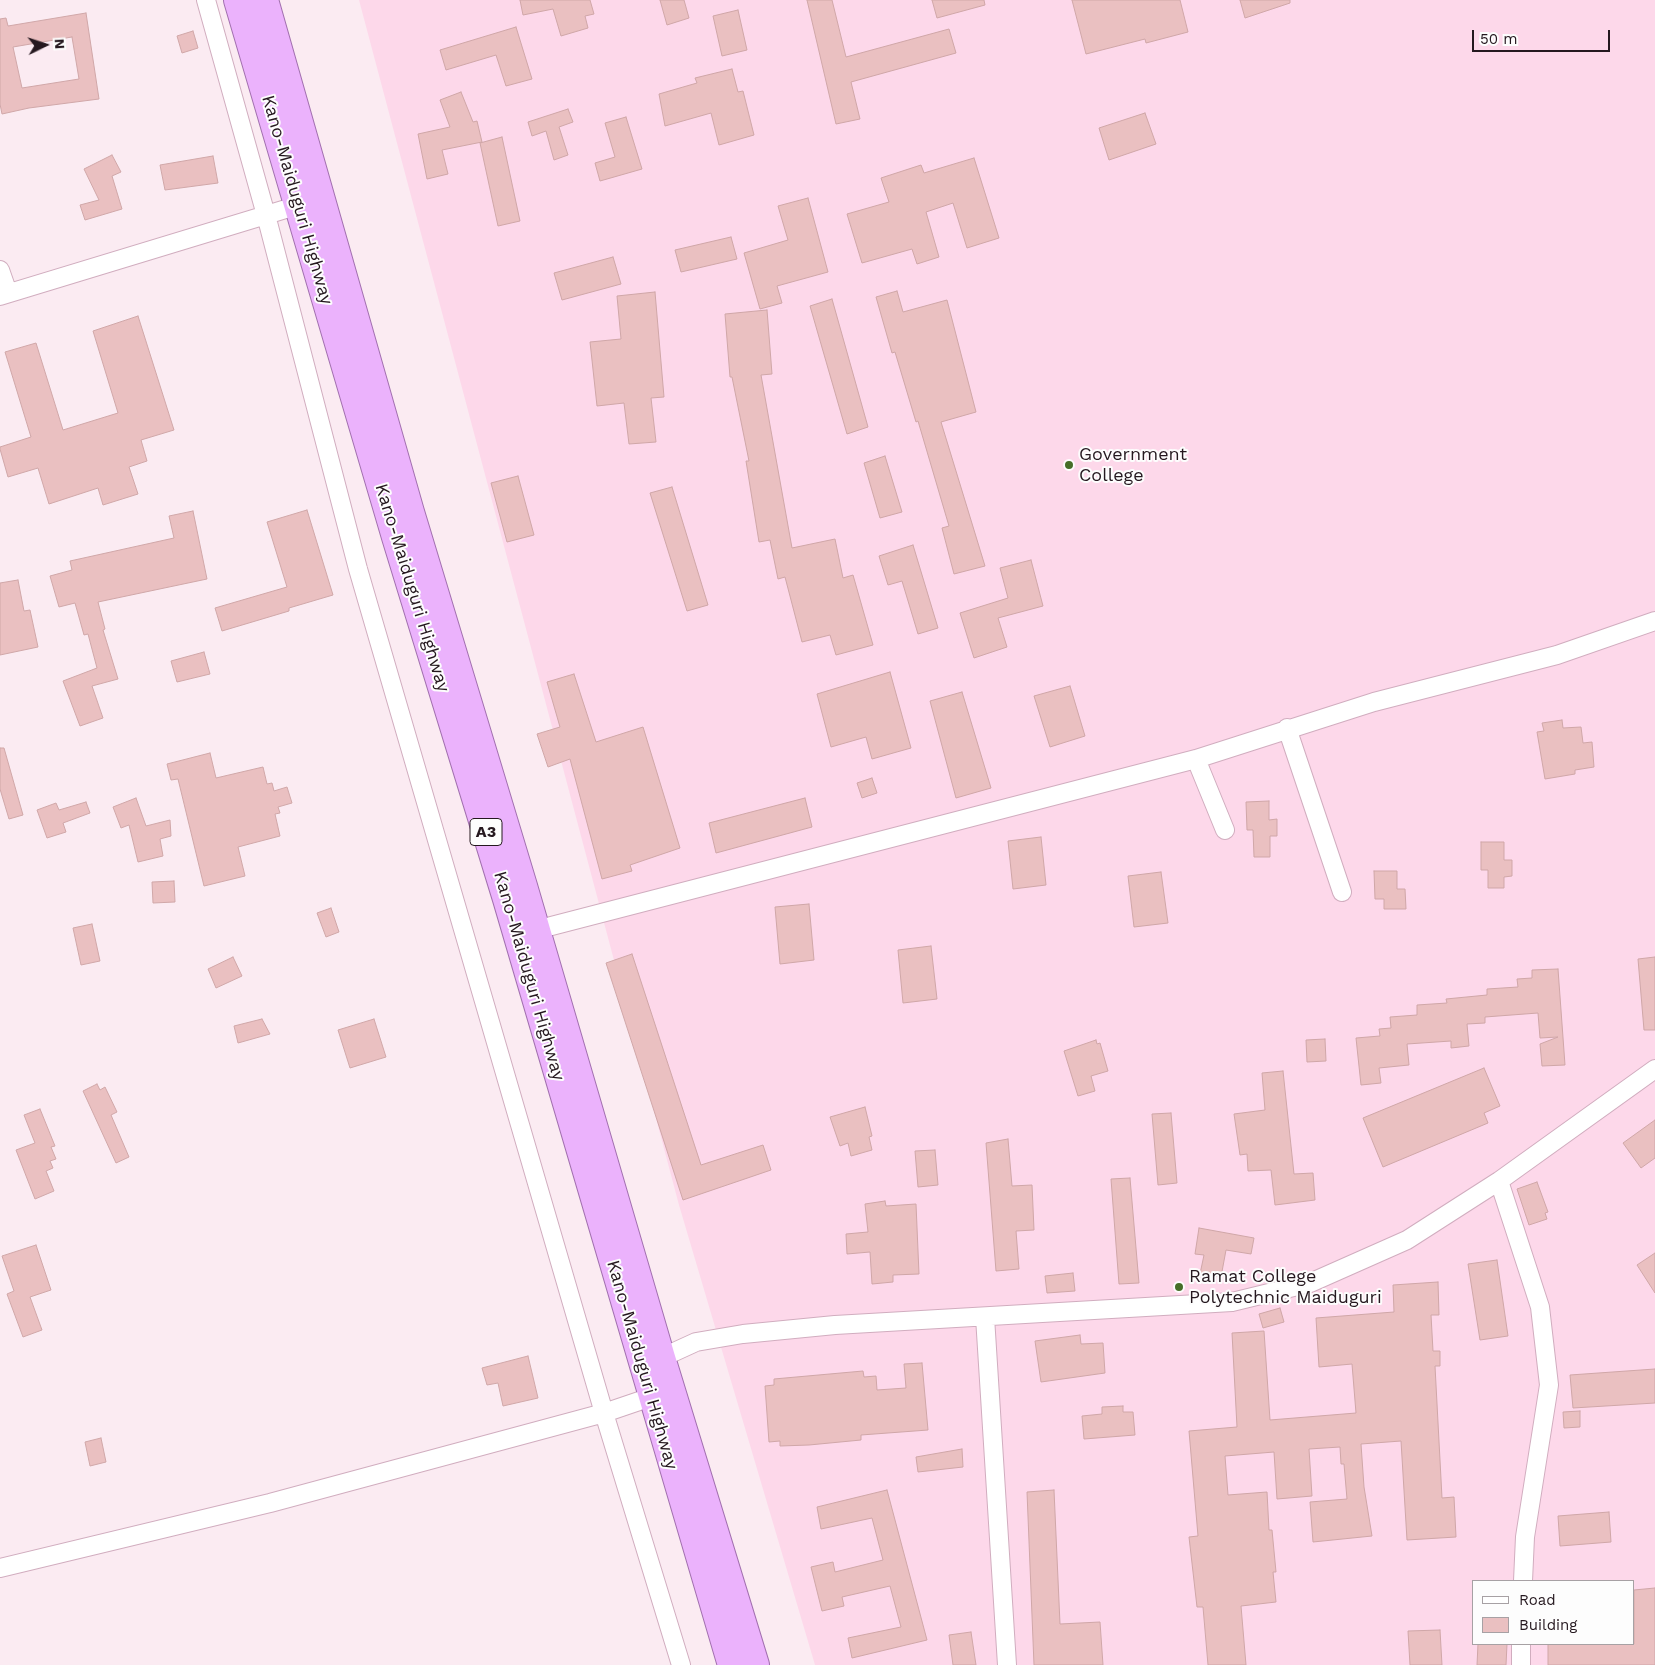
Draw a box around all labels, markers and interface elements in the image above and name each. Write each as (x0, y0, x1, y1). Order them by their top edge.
north arrow (20, 20, 70, 70)
scale bar (1475, 20, 1612, 52)
text: 50 m (1480, 30, 1517, 48)
text: N (52, 38, 68, 50)
street label: Kano-Maiduguri Highway (257, 93, 337, 307)
place label: Government College (1079, 444, 1187, 486)
marker: Government College (1063, 459, 1075, 471)
street label: Kano-Maiduguri Highway (370, 481, 454, 695)
road number: A3 (470, 819, 502, 846)
street label: Kano-Maiduguri Highway (489, 869, 569, 1083)
street label: Kano-Maiduguri Highway (602, 1258, 682, 1472)
place label: Ramat College Polytechnic Maiduguri (1189, 1266, 1382, 1308)
marker: Ramat College Polytechnic Maiduguri (1173, 1281, 1185, 1293)
legend (1472, 1580, 1635, 1645)
text: Road (1519, 1591, 1556, 1609)
text: Building (1519, 1616, 1577, 1634)

